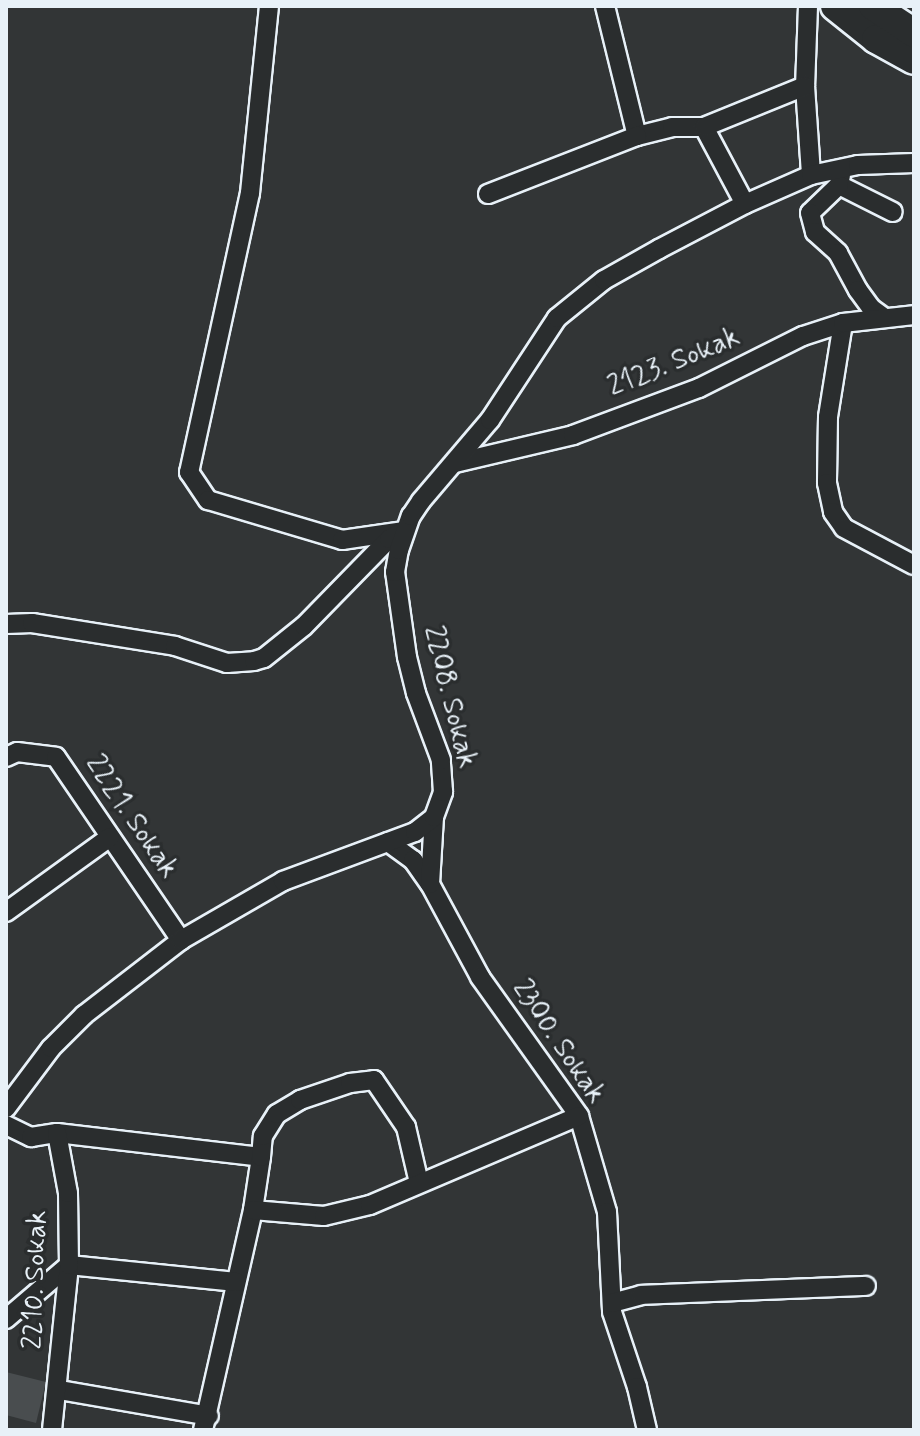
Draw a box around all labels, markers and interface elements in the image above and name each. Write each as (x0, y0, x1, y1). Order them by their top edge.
street label: 2123. Sokak (603, 321, 745, 405)
street label: 2208. Sokak (415, 622, 483, 772)
street label: 2221. Sokak (77, 749, 185, 885)
street label: 2300. Sokak (504, 974, 612, 1110)
street label: 2210. Sokak (17, 1210, 55, 1350)

